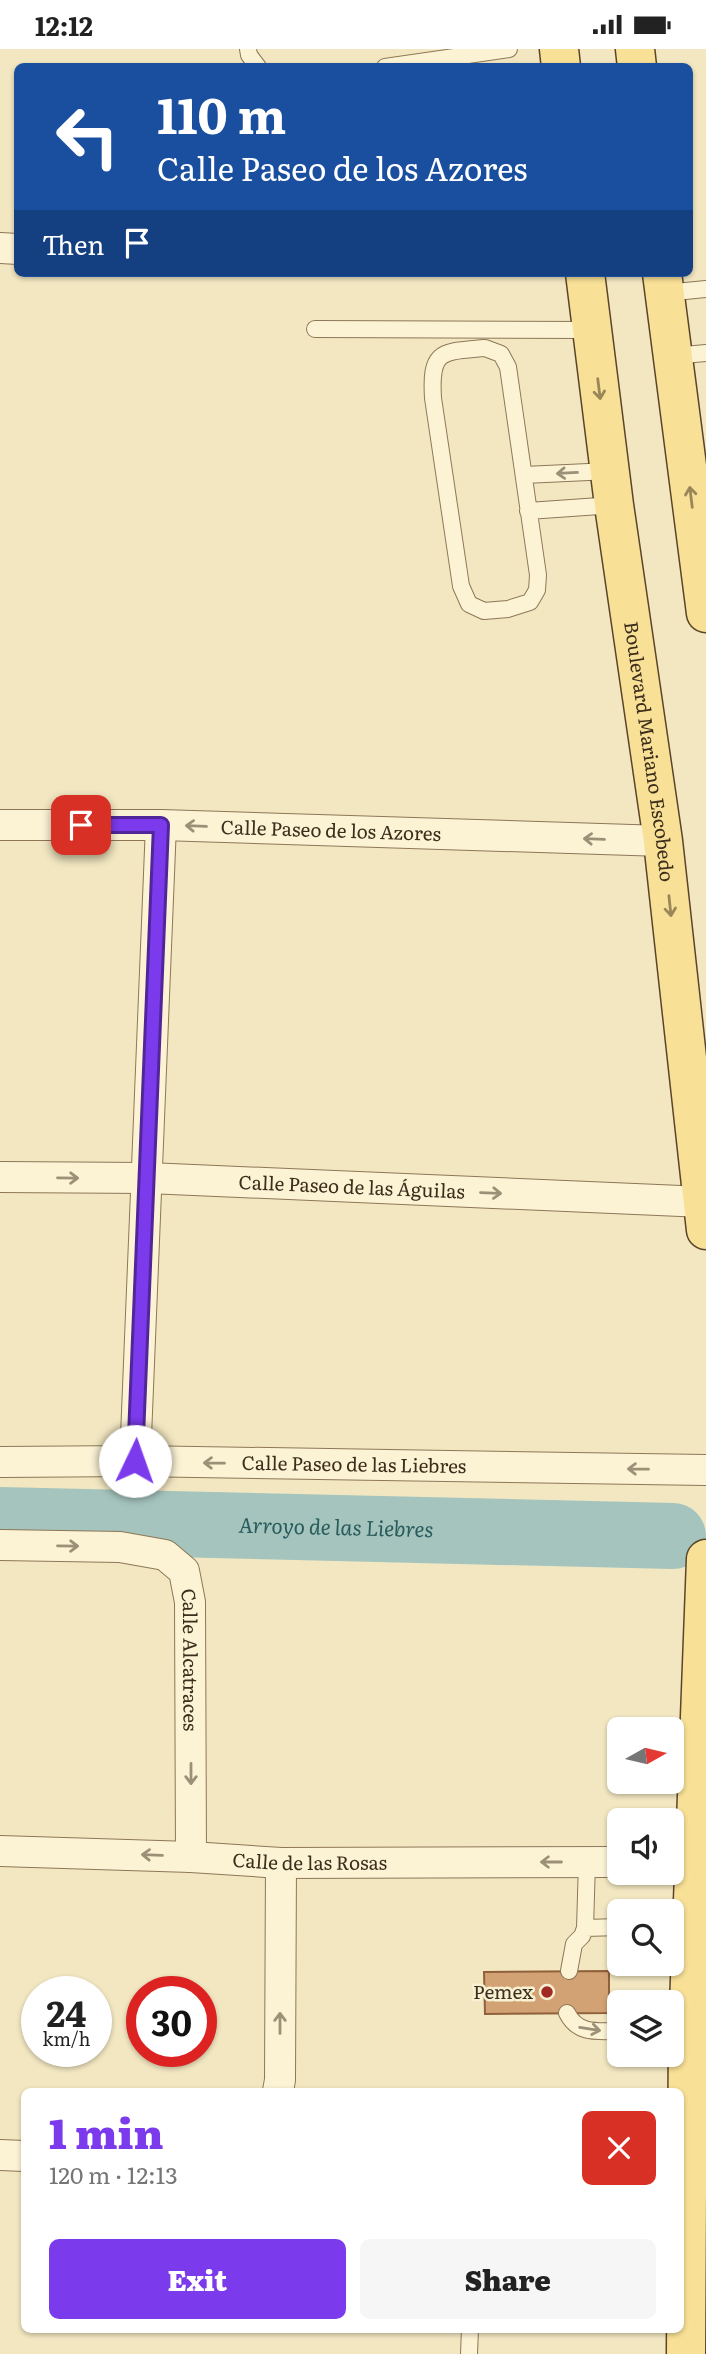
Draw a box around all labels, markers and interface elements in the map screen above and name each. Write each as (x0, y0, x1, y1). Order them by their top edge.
text: 12:12 (35, 5, 93, 44)
text: 110 m (157, 76, 286, 149)
icon: left (42, 91, 133, 182)
text: Calle Paseo de los Azores (157, 143, 528, 191)
text: Then (42, 224, 104, 263)
icon: arrive (118, 224, 156, 262)
one-way arrow (593, 378, 606, 400)
one-way arrow (555, 467, 578, 480)
one-way arrow (684, 486, 697, 509)
street label: Boulevard Mariano Escobedo (618, 619, 682, 883)
pin (51, 795, 111, 855)
icon: arrive (62, 806, 100, 844)
street label: Calle Paseo de los Azores (220, 812, 442, 847)
one-way arrow (184, 820, 207, 833)
one-way arrow (583, 832, 606, 845)
one-way arrow (664, 894, 677, 917)
street label: Calle Paseo de las Águilas (238, 1167, 466, 1205)
one-way arrow (56, 1171, 79, 1184)
one-way arrow (480, 1186, 503, 1199)
position arrow (98, 1424, 172, 1498)
street label: Calle Paseo de las Liebres (241, 1448, 467, 1479)
one-way arrow (203, 1456, 226, 1469)
one-way arrow (627, 1462, 650, 1476)
water label: Arroyo de las Liebres (238, 1508, 434, 1543)
one-way arrow (56, 1540, 79, 1553)
street label: Calle Alcatraces (175, 1586, 206, 1732)
north arrow (607, 1717, 684, 1794)
map controls (607, 1717, 684, 2067)
one-way arrow (184, 1762, 198, 1785)
button: sound (607, 1808, 684, 1885)
street label: Calle de las Rosas (231, 1845, 388, 1876)
one-way arrow (141, 1849, 164, 1862)
one-way arrow (540, 1855, 563, 1869)
button: search (607, 1899, 684, 1976)
speed limit sign: 30 (126, 1976, 217, 2067)
place label: Pemex (473, 1977, 533, 2005)
marker: Pemex (539, 1984, 555, 2000)
text: 24 (47, 1986, 86, 2038)
button: layers (607, 1990, 684, 2067)
one-way arrow (273, 2012, 287, 2035)
one-way arrow (578, 2023, 601, 2036)
text: km/h (43, 2025, 90, 2052)
text: 1 min (49, 2100, 164, 2162)
button: close (582, 2111, 656, 2185)
text: 120 m · 12:13 (49, 2157, 178, 2191)
button: Exit (49, 2239, 346, 2319)
button: Share (360, 2239, 656, 2319)

